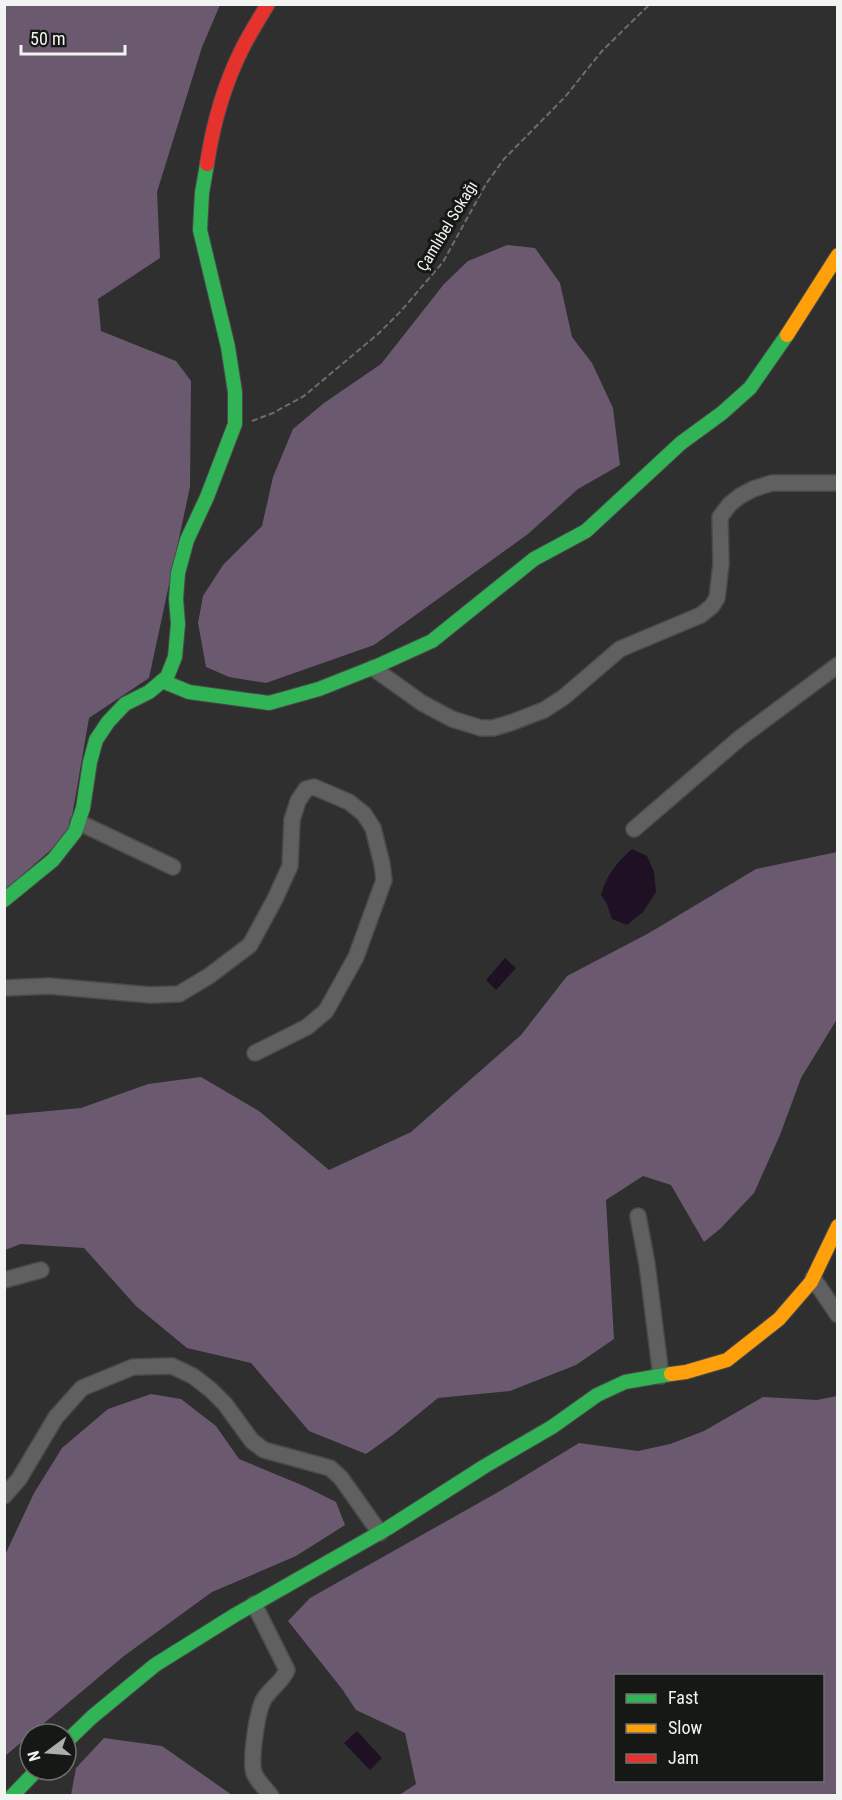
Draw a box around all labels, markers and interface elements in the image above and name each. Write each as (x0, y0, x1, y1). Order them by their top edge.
scale bar (21, 18, 124, 56)
text: 50 m (30, 28, 65, 49)
street label: Çamlıbel Sokağı (413, 177, 481, 275)
legend (614, 1674, 824, 1782)
text: Fast (668, 1687, 699, 1708)
text: Slow (668, 1717, 703, 1738)
north arrow (18, 1722, 78, 1782)
text: Jam (668, 1747, 699, 1768)
text: N (24, 1749, 45, 1763)

